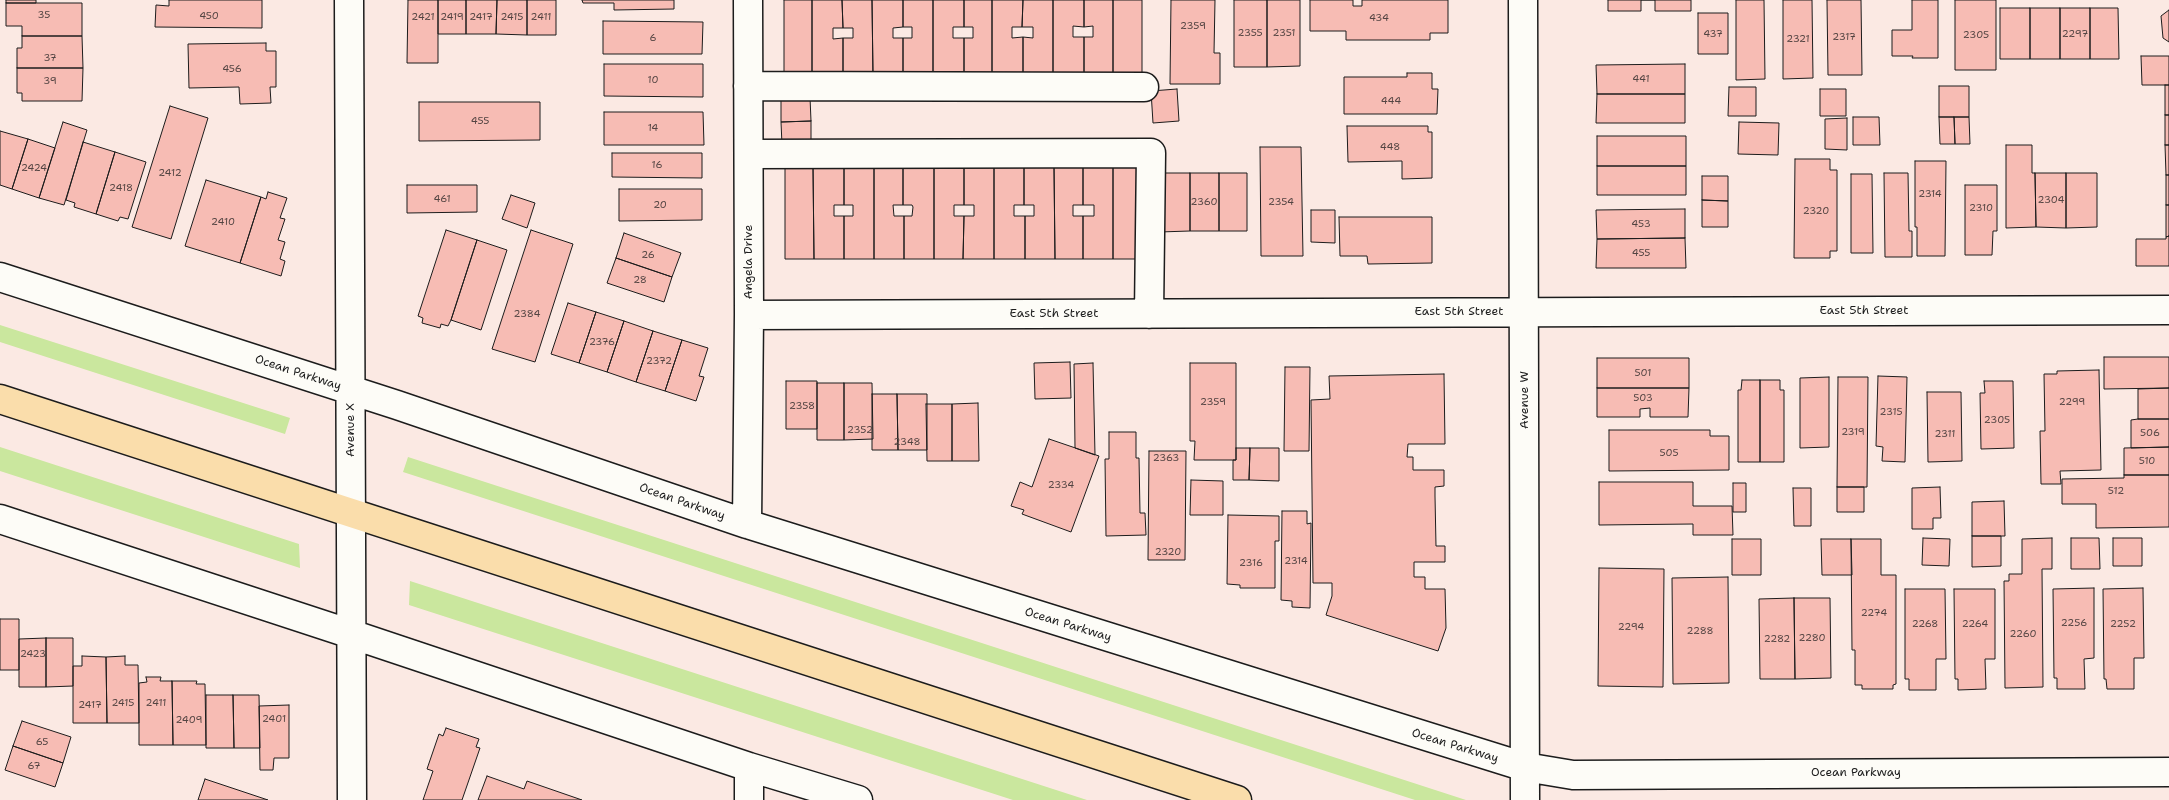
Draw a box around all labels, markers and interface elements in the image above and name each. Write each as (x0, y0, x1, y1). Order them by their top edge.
house number: 35 (38, 9, 50, 21)
house number: 450 (199, 10, 219, 22)
house number: 2421 (411, 11, 435, 23)
house number: 2419 (440, 11, 464, 23)
house number: 2417 (469, 11, 493, 23)
house number: 2415 (500, 11, 524, 23)
house number: 2411 (531, 11, 551, 23)
house number: 434 (1369, 12, 1389, 24)
house number: 2359 (1180, 20, 1206, 32)
house number: 2355 (1237, 27, 1263, 39)
house number: 2351 (1272, 27, 1296, 39)
house number: 437 (1703, 28, 1723, 40)
house number: 2297 (2062, 28, 2088, 40)
house number: 2305 (1963, 29, 1989, 41)
house number: 2317 (1832, 31, 1856, 43)
house number: 6 (650, 32, 656, 44)
house number: 2321 (1786, 33, 1810, 45)
house number: 37 (43, 52, 57, 64)
house number: 456 (222, 63, 242, 75)
house number: 441 (1632, 73, 1650, 85)
house number: 10 (648, 74, 658, 86)
house number: 39 (43, 75, 57, 87)
house number: 444 (1381, 95, 1401, 107)
house number: 455 (471, 115, 489, 127)
house number: 14 (648, 122, 658, 134)
house number: 448 (1380, 141, 1400, 153)
house number: 16 (652, 159, 662, 171)
house number: 2424 (21, 162, 47, 174)
house number: 2412 (158, 167, 182, 179)
house number: 2418 (109, 182, 133, 194)
house number: 2314 (1918, 188, 1942, 200)
house number: 461 (433, 193, 451, 205)
house number: 2304 (2038, 194, 2064, 206)
house number: 2360 (1191, 196, 1217, 208)
house number: 2354 (1268, 196, 1294, 208)
house number: 20 (653, 199, 667, 211)
house number: 2310 (1969, 202, 1993, 214)
house number: 2320 (1803, 205, 1829, 217)
house number: 2410 (211, 216, 235, 228)
house number: 453 (1631, 218, 1651, 230)
street label: Angela Drive (742, 225, 756, 299)
house number: 455 (1632, 247, 1650, 259)
house number: 26 (641, 249, 655, 261)
house number: 28 (633, 274, 647, 286)
street label: East 5th Street (1819, 304, 1909, 318)
street label: East 5th Street (1414, 305, 1504, 319)
street label: East 5th Street (1009, 307, 1099, 321)
house number: 2384 (514, 308, 540, 320)
house number: 2376 (589, 336, 615, 348)
street label: Ocean Parkway (253, 352, 343, 394)
house number: 2372 (646, 355, 672, 367)
house number: 501 (1635, 367, 1651, 379)
street label: Avenue W (1518, 371, 1532, 429)
house number: 503 (1633, 392, 1653, 404)
house number: 2359 (1200, 396, 1226, 408)
house number: 2299 (2059, 396, 2085, 408)
house number: 2358 (789, 400, 815, 412)
street label: Avenue X (344, 403, 358, 457)
house number: 2315 (1879, 406, 1903, 418)
house number: 2305 (1984, 414, 2010, 426)
house number: 2352 (847, 424, 873, 436)
house number: 2319 (1841, 426, 1865, 438)
house number: 506 (2140, 427, 2160, 439)
house number: 2311 (1935, 428, 1955, 440)
house number: 2348 (894, 436, 920, 448)
house number: 505 (1659, 447, 1679, 459)
house number: 2363 (1153, 452, 1179, 464)
house number: 510 (2139, 455, 2155, 467)
house number: 2334 (1048, 479, 1074, 491)
street label: Ocean Parkway (637, 481, 727, 523)
house number: 512 (2108, 485, 2124, 497)
house number: 2320 (1155, 546, 1181, 558)
house number: 2314 (1284, 555, 1308, 567)
house number: 2316 (1239, 557, 1263, 569)
street label: Ocean Parkway (1023, 605, 1113, 645)
house number: 2274 (1861, 607, 1887, 619)
house number: 2256 (2061, 617, 2087, 629)
house number: 2268 (1912, 618, 1938, 630)
house number: 2264 (1962, 618, 1988, 630)
house number: 2252 (2110, 618, 2136, 630)
house number: 2294 (1618, 621, 1644, 633)
house number: 2288 (1687, 625, 1713, 637)
house number: 2260 (2010, 628, 2036, 640)
house number: 2280 (1799, 632, 1825, 644)
house number: 2282 (1764, 633, 1790, 645)
house number: 2423 (20, 648, 46, 660)
house number: 2415 (111, 697, 135, 709)
house number: 2411 (146, 697, 166, 709)
house number: 2417 (78, 699, 102, 711)
house number: 2401 (262, 713, 286, 725)
house number: 2409 (175, 714, 203, 726)
street label: Ocean Parkway (1410, 726, 1500, 766)
house number: 65 (36, 736, 48, 748)
house number: 67 (28, 760, 40, 772)
street label: Ocean Parkway (1811, 766, 1901, 780)

